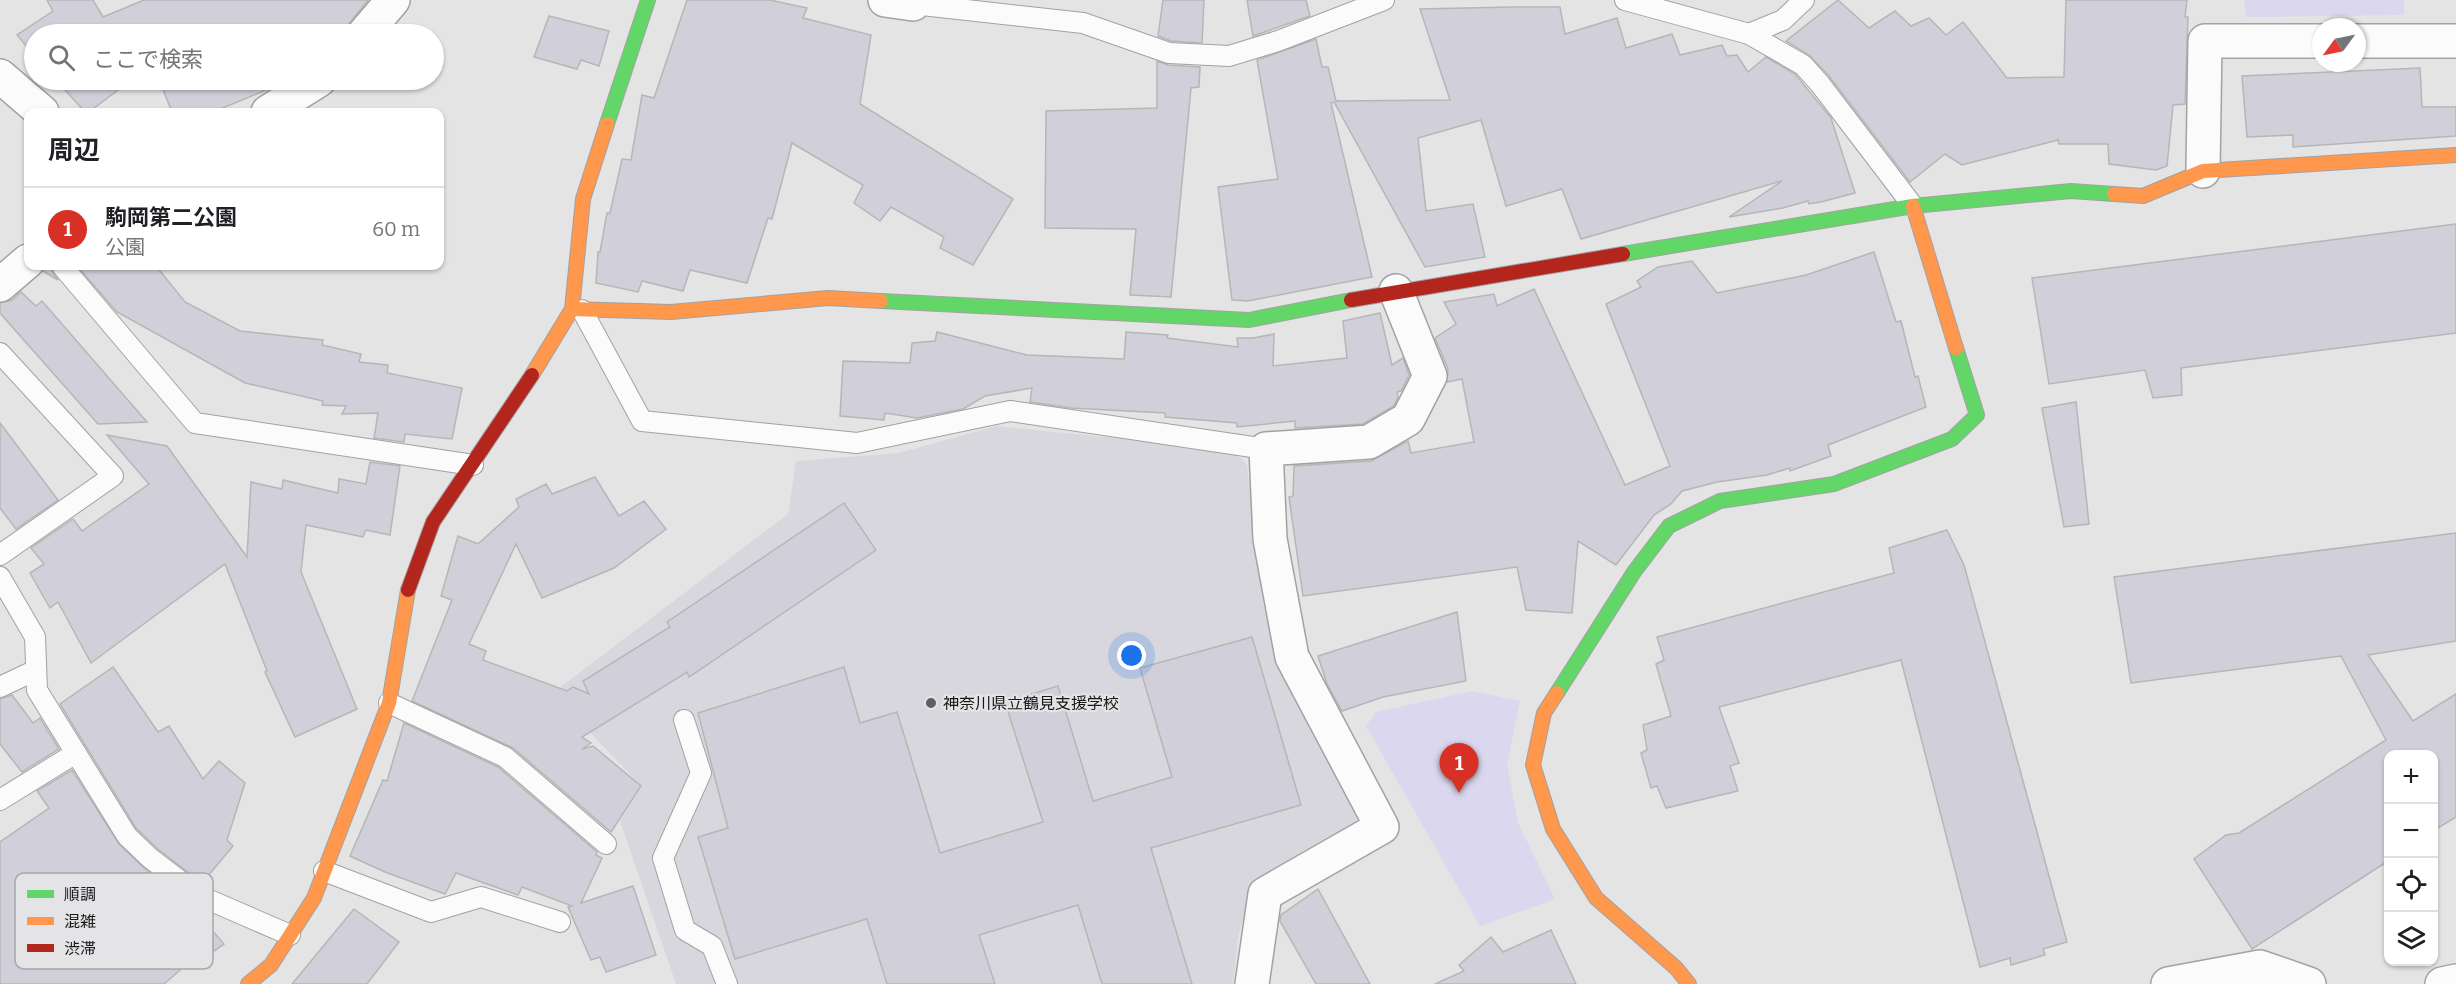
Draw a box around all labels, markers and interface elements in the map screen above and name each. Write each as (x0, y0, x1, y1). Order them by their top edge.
north arrow (2312, 18, 2366, 72)
search box (24, 24, 444, 90)
icon: search (45, 41, 78, 74)
text: ここで検索 (93, 46, 203, 73)
text: 周辺 (48, 135, 100, 166)
text: 駒岡第二公園 (105, 204, 237, 231)
text: 1 (63, 217, 72, 241)
text: 60 m (372, 217, 420, 241)
text: 公園 (105, 235, 145, 259)
your location (1117, 641, 1146, 670)
place label: 神奈川県立鶴見支援学校 (943, 694, 1119, 713)
marker: 神奈川県立鶴見支援学校 (924, 696, 938, 710)
pin: 1 (1440, 744, 1478, 793)
map controls (2384, 750, 2438, 966)
button: + (2384, 750, 2438, 804)
button: − (2384, 804, 2438, 858)
button: locate (2384, 858, 2438, 912)
legend (15, 873, 213, 969)
text: 順調 (64, 885, 96, 904)
text: 混雑 (64, 912, 96, 931)
button: layers (2384, 912, 2438, 966)
text: 渋滞 (64, 939, 96, 958)

